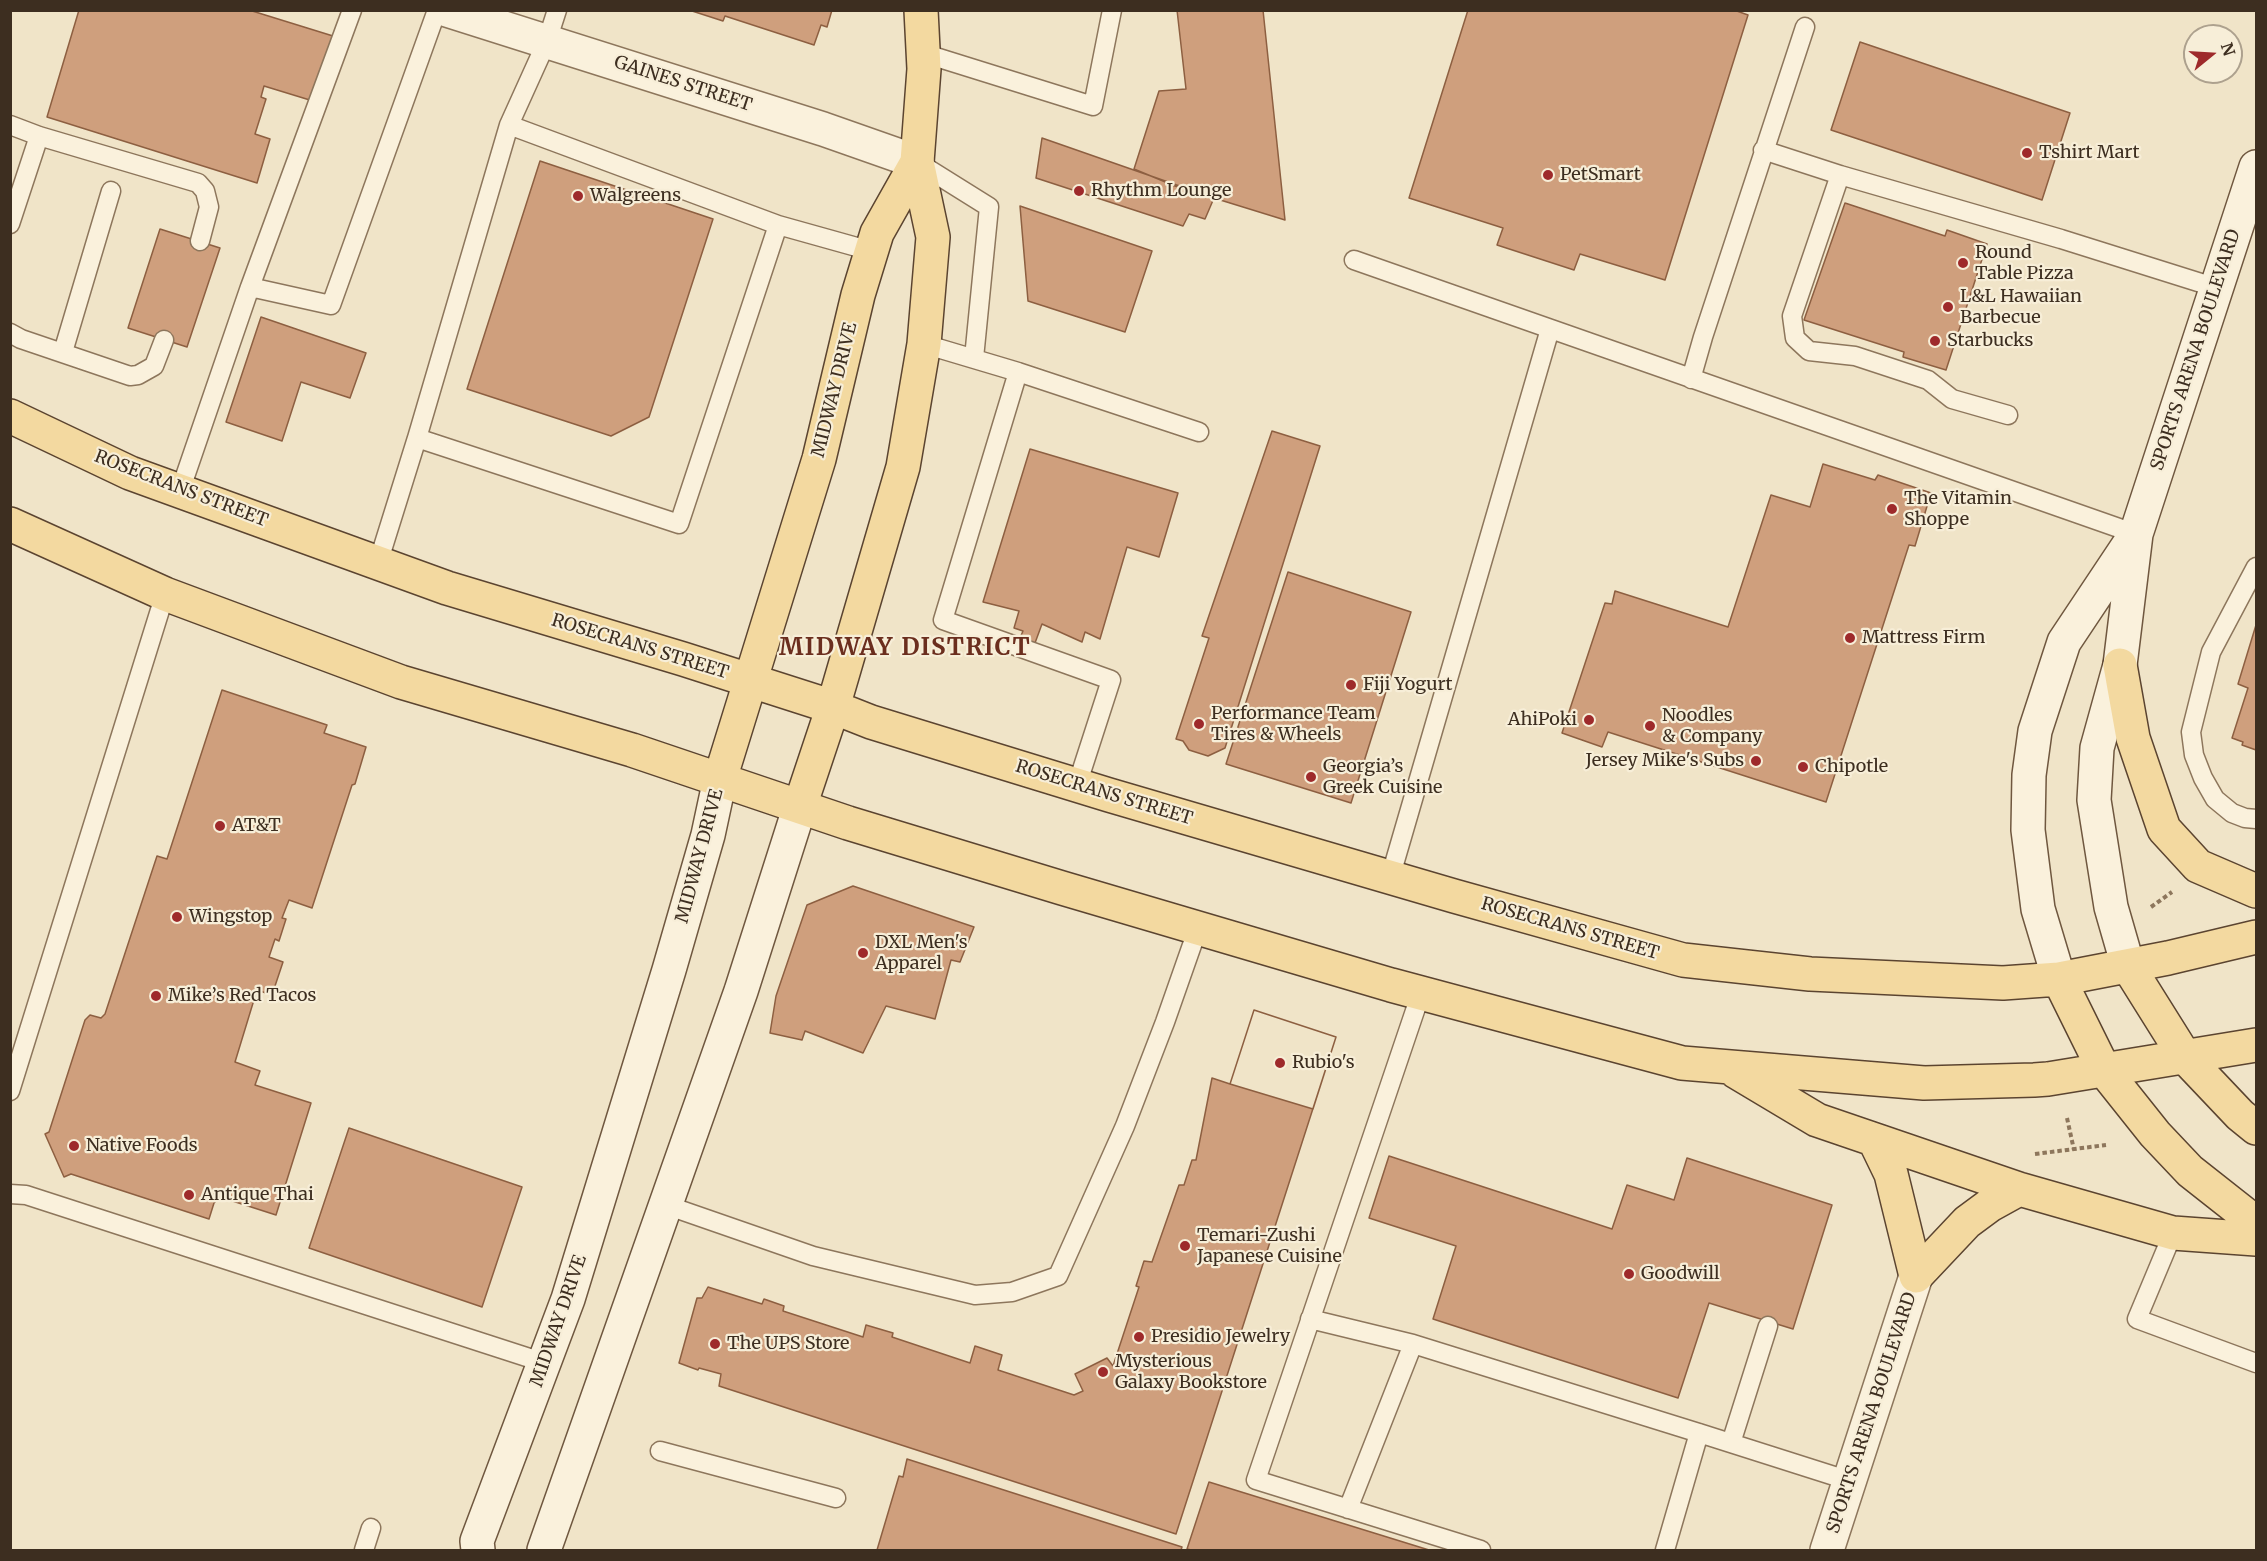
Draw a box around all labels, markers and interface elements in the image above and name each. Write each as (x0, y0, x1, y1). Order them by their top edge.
north arrow (2183, 24, 2243, 84)
text: N (2217, 40, 2240, 58)
street label: GAINES STREET (611, 52, 755, 116)
place label: Tshirt Mart (2039, 142, 2139, 164)
marker: Tshirt Mart (2020, 146, 2034, 160)
place label: PetSmart (1560, 164, 1641, 186)
marker: PetSmart (1541, 168, 1555, 182)
place label: Rhythm Lounge (1091, 180, 1231, 202)
marker: Rhythm Lounge (1072, 184, 1086, 198)
place label: Walgreens (590, 185, 681, 207)
marker: Walgreens (571, 189, 585, 203)
street label: SPORTS ARENA BOULEVARD (2147, 227, 2245, 473)
place label: Round Table Pizza (1975, 242, 2074, 284)
marker: Round Table Pizza (1956, 256, 1970, 270)
place label: L&L Hawaiian Barbecue (1960, 286, 2082, 328)
marker: L&L Hawaiian Barbecue (1941, 300, 1955, 314)
street label: MIDWAY DRIVE (808, 320, 862, 460)
place label: Starbucks (1947, 330, 2033, 352)
marker: Starbucks (1928, 334, 1942, 348)
street label: ROSECRANS STREET (91, 446, 271, 532)
place label: The Vitamin Shoppe (1904, 488, 2012, 530)
marker: The Vitamin Shoppe (1885, 502, 1899, 516)
street label: ROSECRANS STREET (549, 610, 731, 684)
place label: Mattress Firm (1862, 627, 1985, 649)
marker: Mattress Firm (1843, 631, 1857, 645)
district label: MIDWAY DISTRICT (779, 634, 1031, 662)
place label: Fiji Yogurt (1363, 674, 1453, 696)
marker: Fiji Yogurt (1344, 678, 1358, 692)
place label: Performance Team Tires & Wheels (1211, 703, 1376, 746)
place label: Noodles & Company (1662, 705, 1762, 748)
place label: AhiPoki (1508, 709, 1577, 731)
marker: AhiPoki (1582, 713, 1596, 727)
marker: Performance Team Tires & Wheels (1192, 717, 1206, 731)
marker: Noodles & Company (1643, 719, 1657, 733)
place label: Jersey Mike's Subs (1586, 750, 1744, 772)
marker: Jersey Mike's Subs (1749, 754, 1763, 768)
street label: ROSECRANS STREET (1013, 756, 1195, 830)
place label: Georgia’s Greek Cuisine (1323, 756, 1443, 798)
place label: Chipotle (1815, 756, 1888, 778)
marker: Chipotle (1796, 760, 1810, 774)
marker: Georgia’s Greek Cuisine (1304, 770, 1318, 784)
street label: MIDWAY DRIVE (672, 787, 728, 925)
place label: AT&T (232, 815, 281, 837)
marker: AT&T (213, 819, 227, 833)
street label: ROSECRANS STREET (1479, 893, 1661, 965)
place label: Wingstop (189, 906, 272, 928)
marker: Wingstop (170, 910, 184, 924)
place label: DXL Men's Apparel (875, 932, 968, 974)
marker: DXL Men's Apparel (856, 946, 870, 960)
place label: Mike’s Red Tacos (168, 985, 316, 1007)
marker: Mike’s Red Tacos (149, 989, 163, 1003)
place label: Rubio's (1292, 1052, 1355, 1074)
marker: Rubio's (1273, 1056, 1287, 1070)
place label: Native Foods (86, 1135, 198, 1157)
marker: Native Foods (67, 1139, 81, 1153)
place label: Antique Thai (201, 1184, 314, 1206)
marker: Antique Thai (182, 1188, 196, 1202)
place label: Temari-Zushi Japanese Cuisine (1197, 1225, 1342, 1268)
marker: Temari-Zushi Japanese Cuisine (1178, 1239, 1192, 1253)
street label: MIDWAY DRIVE (526, 1252, 592, 1390)
place label: Goodwill (1641, 1263, 1720, 1285)
marker: Goodwill (1622, 1267, 1636, 1281)
street label: SPORTS ARENA BOULEVARD (1823, 1290, 1921, 1536)
place label: Presidio Jewelry (1151, 1326, 1290, 1348)
marker: Presidio Jewelry (1132, 1330, 1146, 1344)
place label: The UPS Store (727, 1333, 849, 1355)
marker: The UPS Store (708, 1337, 722, 1351)
place label: Mysterious Galaxy Bookstore (1115, 1351, 1267, 1394)
marker: Mysterious Galaxy Bookstore (1096, 1365, 1110, 1379)

